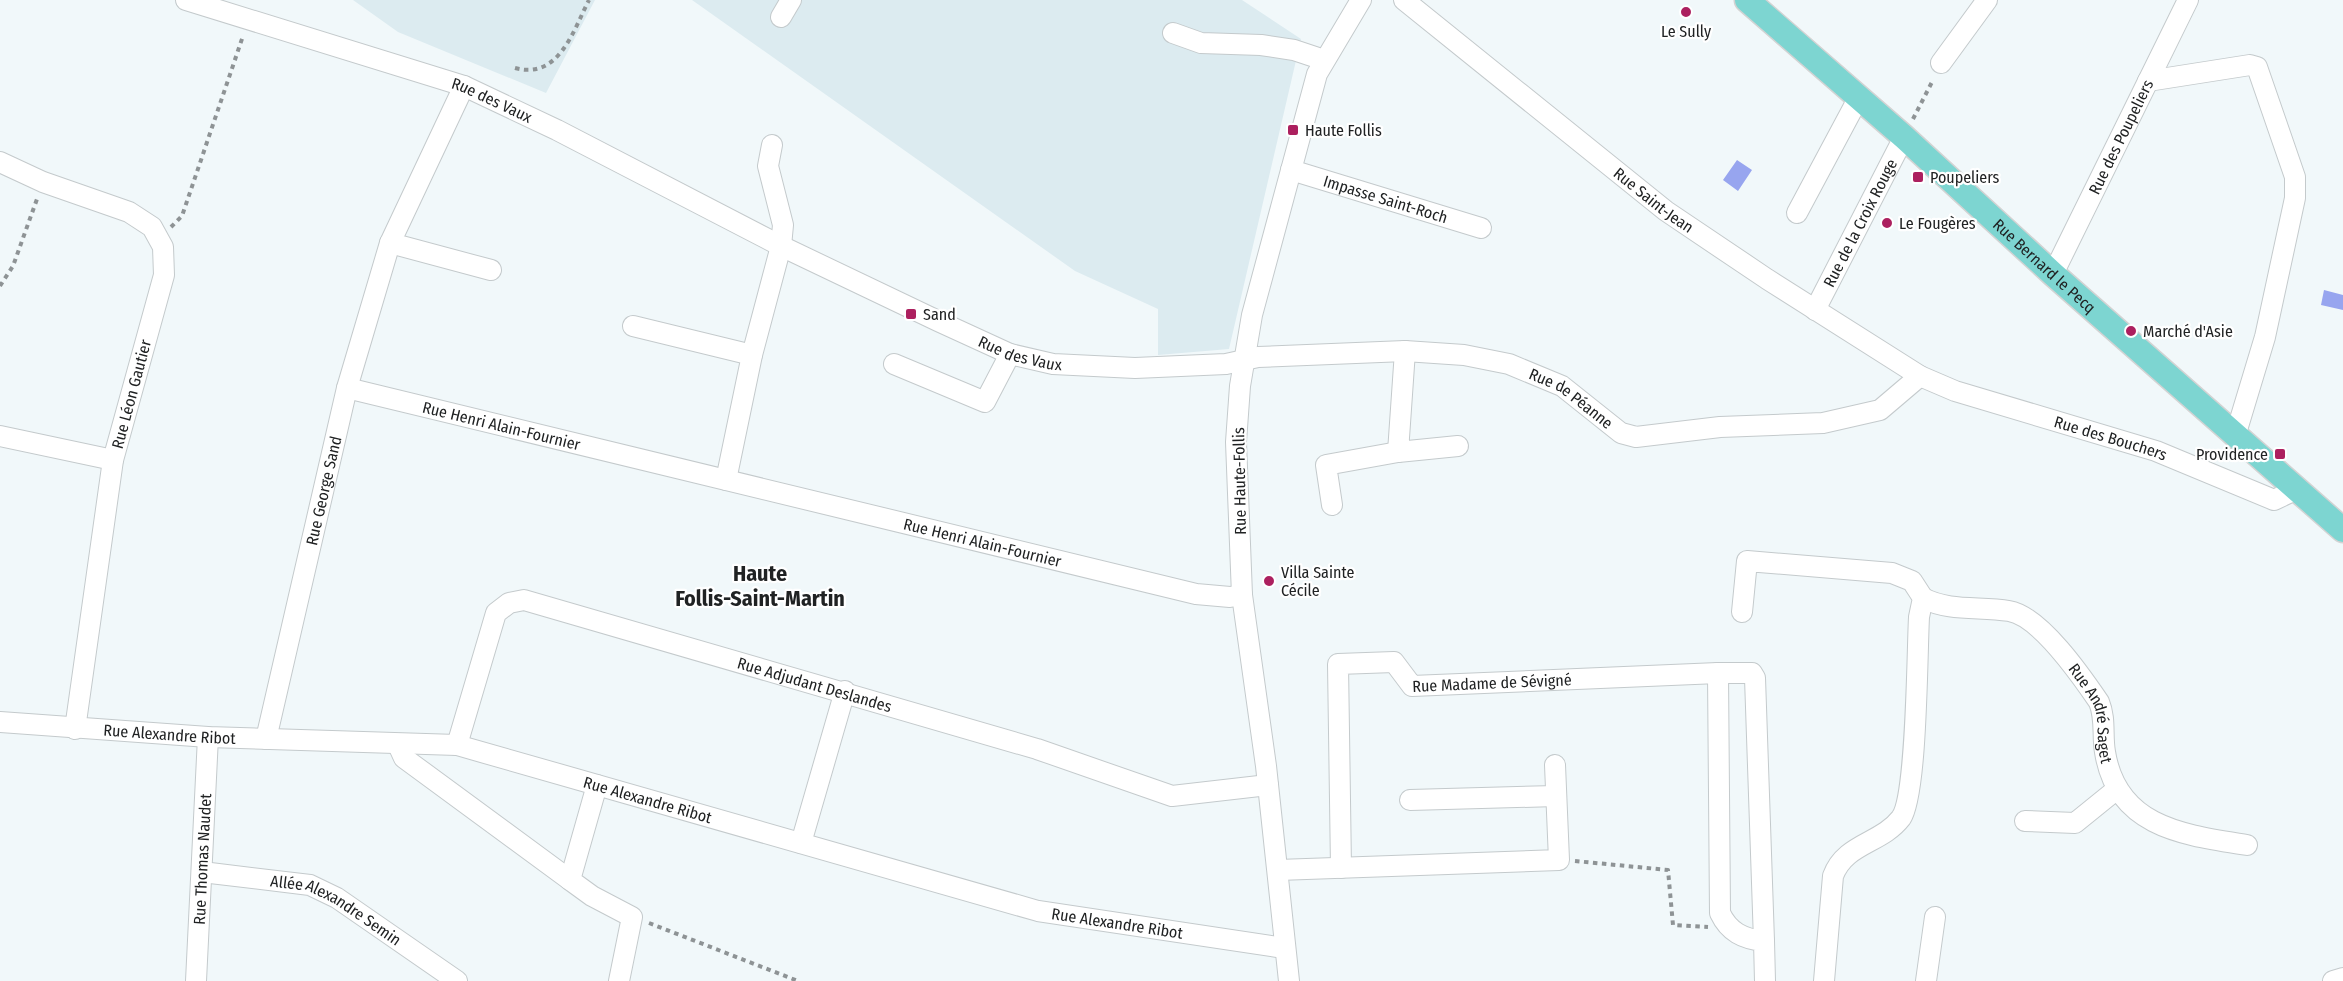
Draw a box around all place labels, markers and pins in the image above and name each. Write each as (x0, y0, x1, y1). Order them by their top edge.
marker: Le Sully (1679, 5, 1693, 19)
place label: Le Sully (1661, 22, 1712, 41)
place label: Haute Follis (1305, 121, 1382, 140)
marker: Haute Follis (1286, 123, 1300, 137)
place label: Poupeliers (1930, 168, 2000, 187)
marker: Poupeliers (1911, 170, 1925, 184)
place label: Le Fougères (1899, 214, 1976, 233)
marker: Le Fougères (1880, 216, 1894, 230)
place label: Sand (923, 305, 956, 324)
marker: Sand (904, 307, 918, 321)
place label: Marché d'Asie (2143, 322, 2233, 341)
marker: Marché d'Asie (2124, 324, 2138, 338)
place label: Providence (2196, 445, 2268, 464)
marker: Providence (2273, 447, 2287, 461)
place label: Villa Sainte Cécile (1281, 563, 1354, 600)
marker: Villa Sainte Cécile (1262, 574, 1276, 588)

